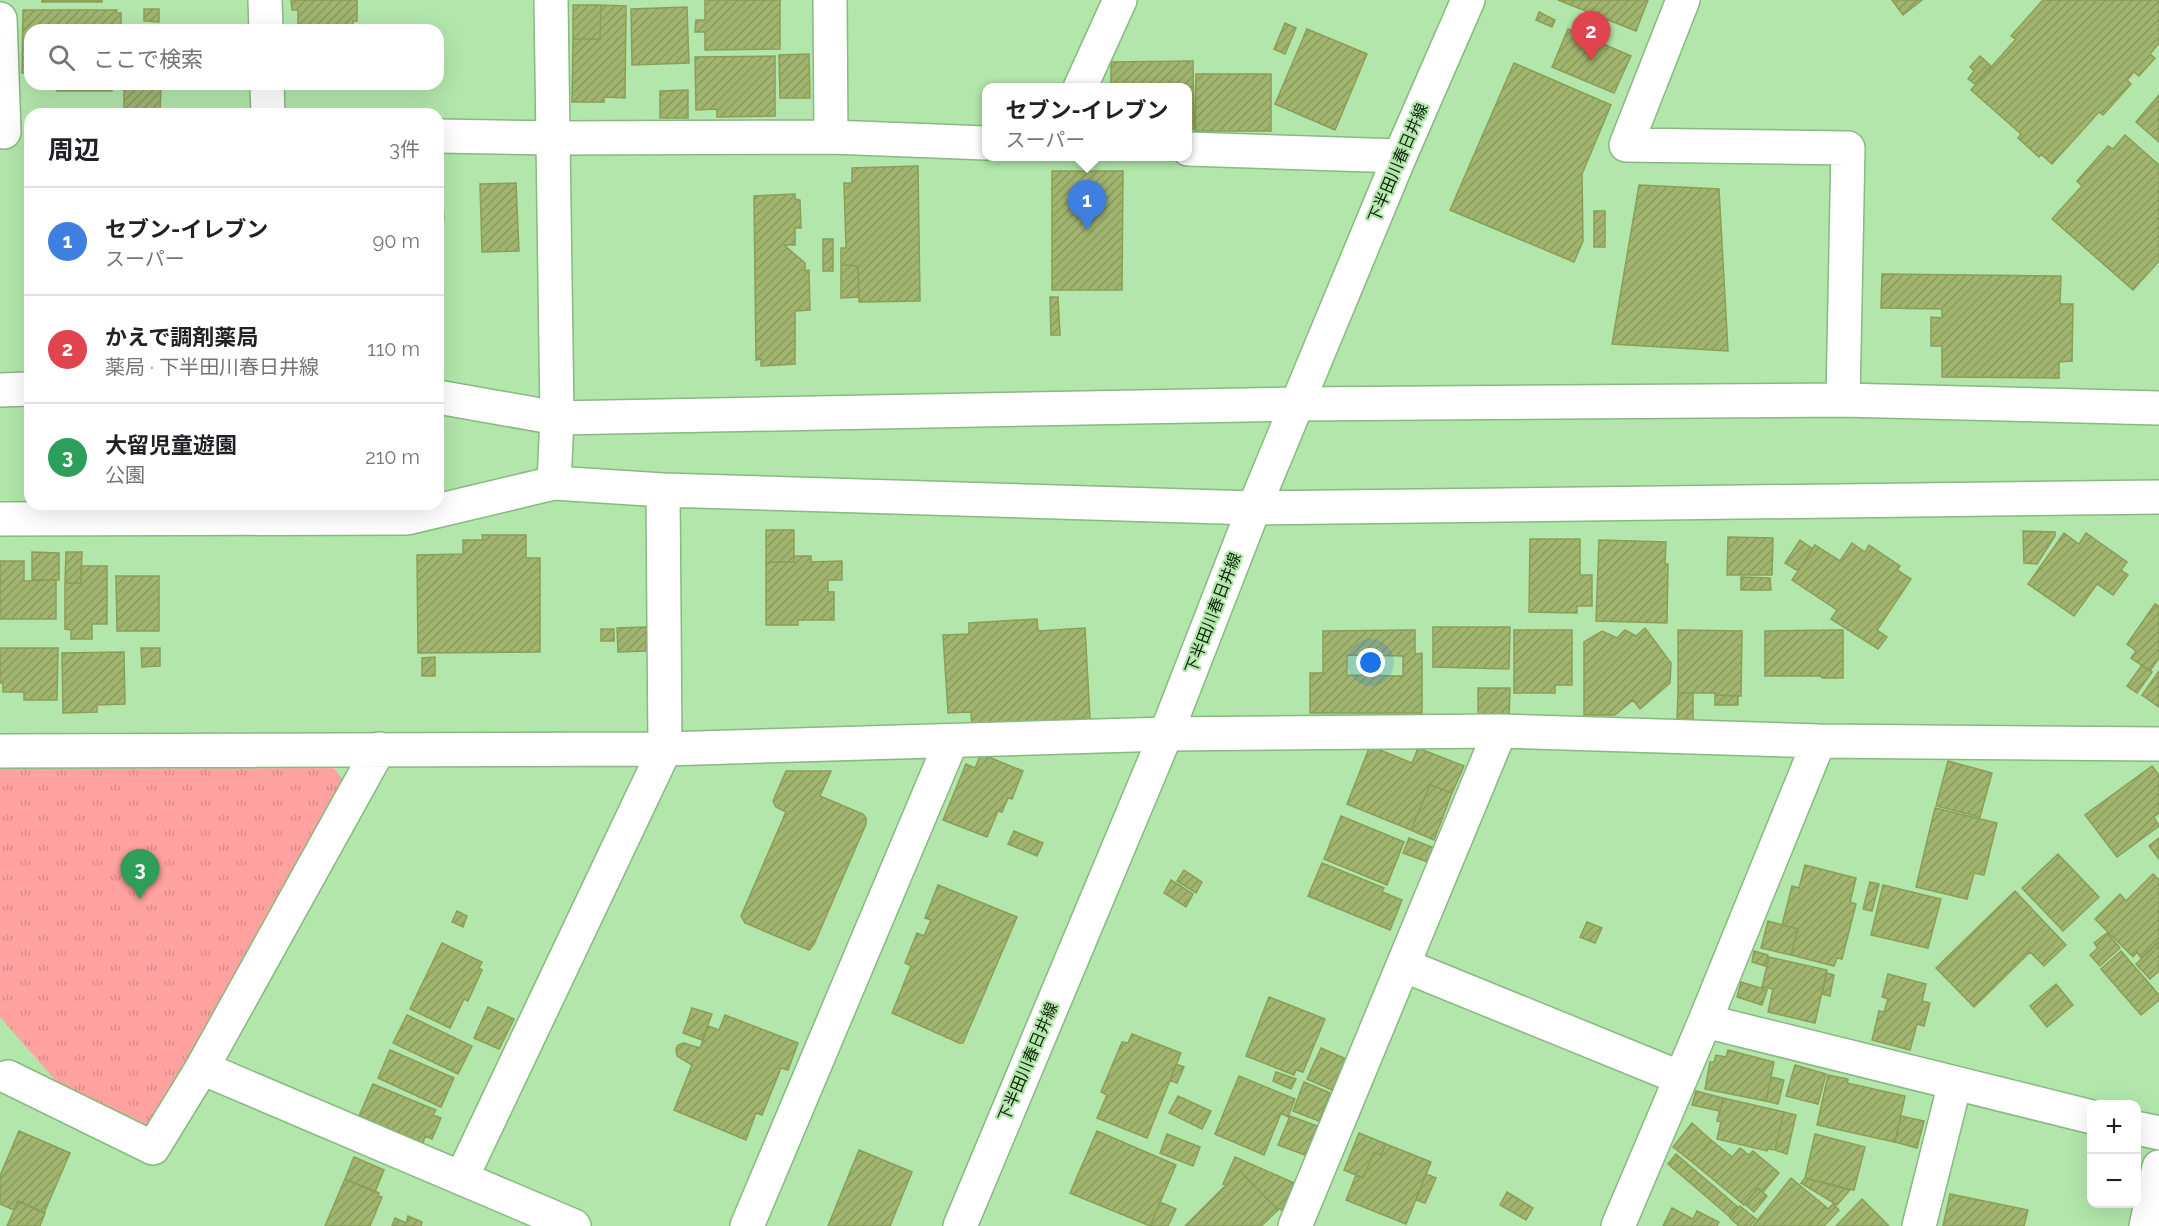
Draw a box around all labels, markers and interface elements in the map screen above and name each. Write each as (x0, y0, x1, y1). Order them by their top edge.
pin: 2 (1572, 11, 1610, 61)
search box (24, 24, 444, 90)
icon: search (45, 41, 78, 74)
text: ここで検索 (93, 46, 203, 72)
popup (982, 83, 1192, 161)
text: セブン-イレブン (1005, 97, 1169, 123)
street label: 下半田川春日井線 (1364, 100, 1432, 226)
text: スーパー (1005, 128, 1085, 152)
text: 周辺 (48, 135, 100, 165)
text: 3件 (389, 137, 420, 161)
pin: 1 (1068, 180, 1106, 230)
text: セブン-イレブン (105, 216, 268, 242)
text: 1 (63, 229, 72, 253)
text: 90 m (373, 229, 420, 253)
text: スーパー (105, 247, 185, 271)
text: かえで調剤薬局 (105, 324, 258, 350)
text: 2 (62, 337, 73, 361)
text: 110 m (367, 337, 420, 361)
text: 薬局 · 下半田川春日井線 (105, 355, 319, 379)
text: 大留児童遊園 (105, 432, 237, 458)
text: 3 (62, 445, 73, 469)
text: 210 m (365, 445, 420, 469)
text: 公園 (105, 463, 145, 487)
street label: 下半田川春日井線 (1181, 550, 1245, 676)
your location (1356, 648, 1385, 677)
pin: 3 (120, 850, 160, 899)
street label: 下半田川春日井線 (994, 999, 1062, 1125)
map controls (2087, 1100, 2141, 1208)
button: + (2087, 1100, 2141, 1154)
button: − (2087, 1154, 2141, 1208)

